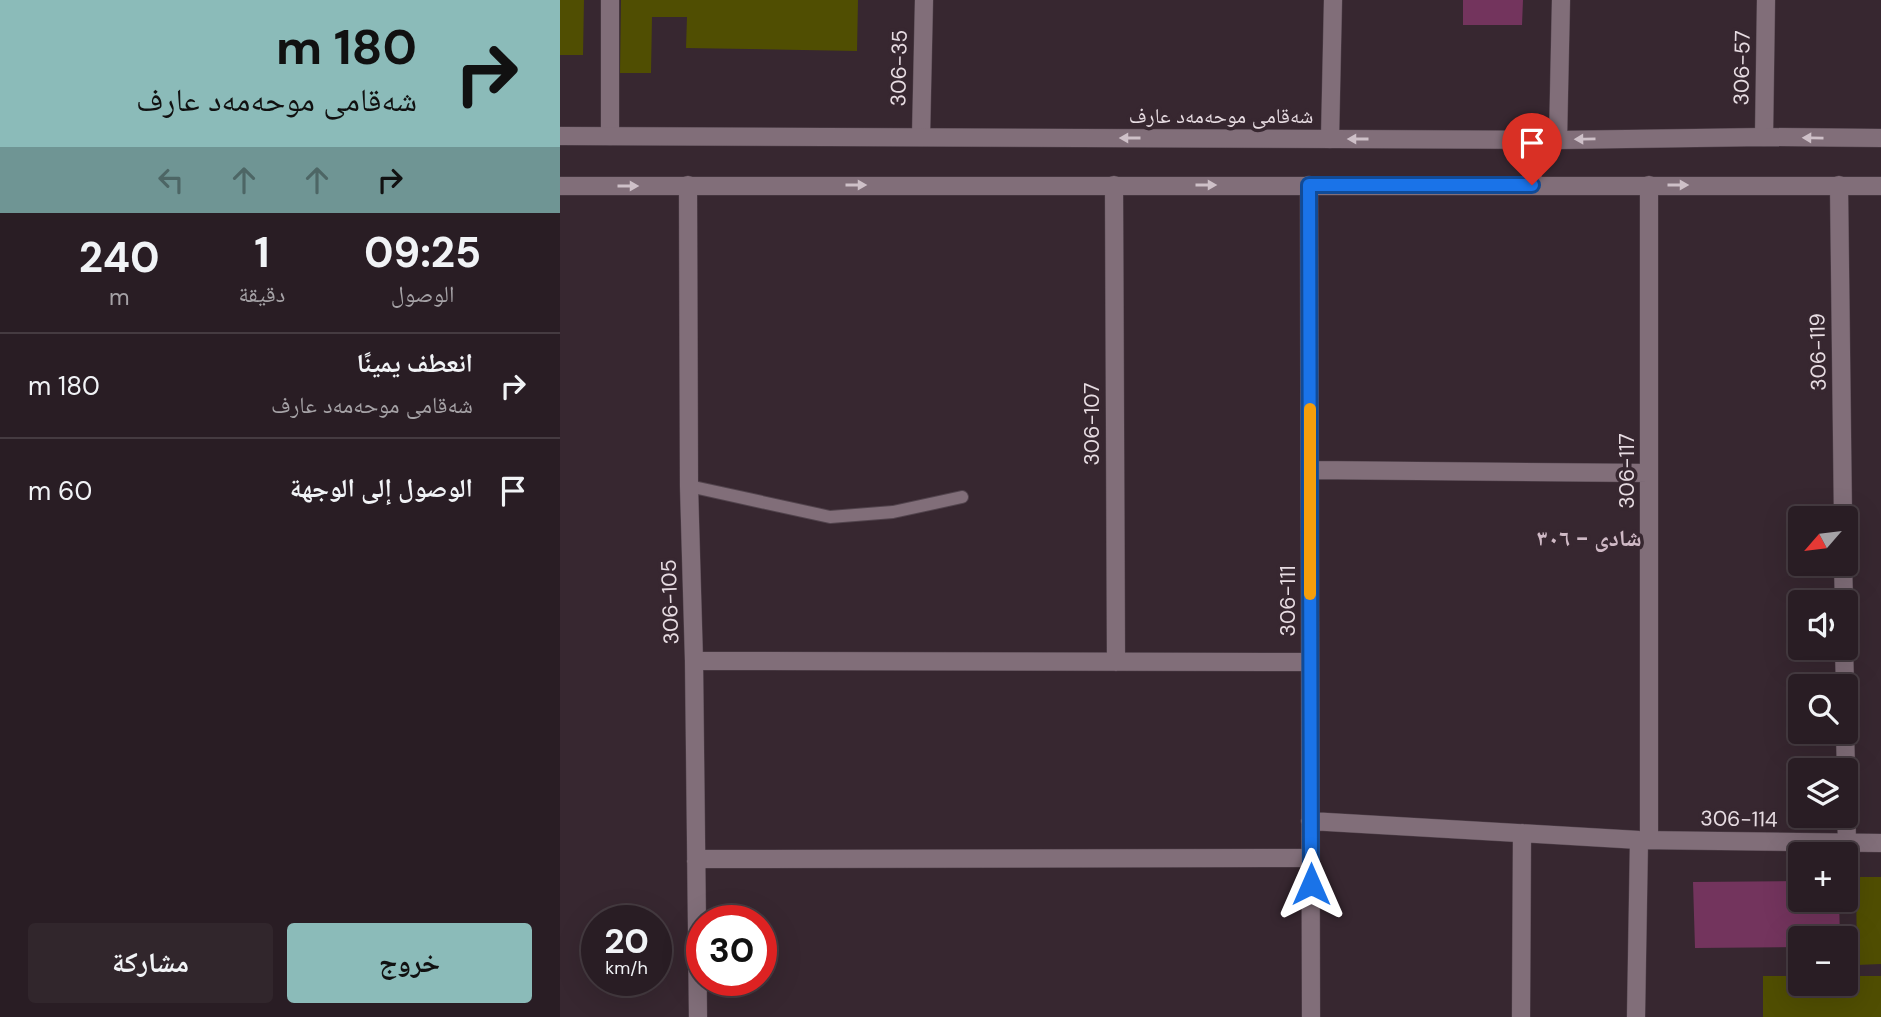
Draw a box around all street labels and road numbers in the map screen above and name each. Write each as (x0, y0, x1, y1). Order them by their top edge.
street label: 306-35 (884, 29, 914, 107)
street label: 306-57 (1727, 30, 1757, 106)
street label: شەقامی موحەمەد عارف (1129, 102, 1313, 130)
street label: 306-119 (1803, 313, 1833, 391)
street label: 306-107 (1078, 382, 1106, 466)
street label: 306-117 (1613, 433, 1641, 509)
street label: 306-105 (655, 559, 685, 645)
street label: 306-111 (1274, 566, 1302, 636)
street label: 306-114 (1700, 804, 1778, 834)

